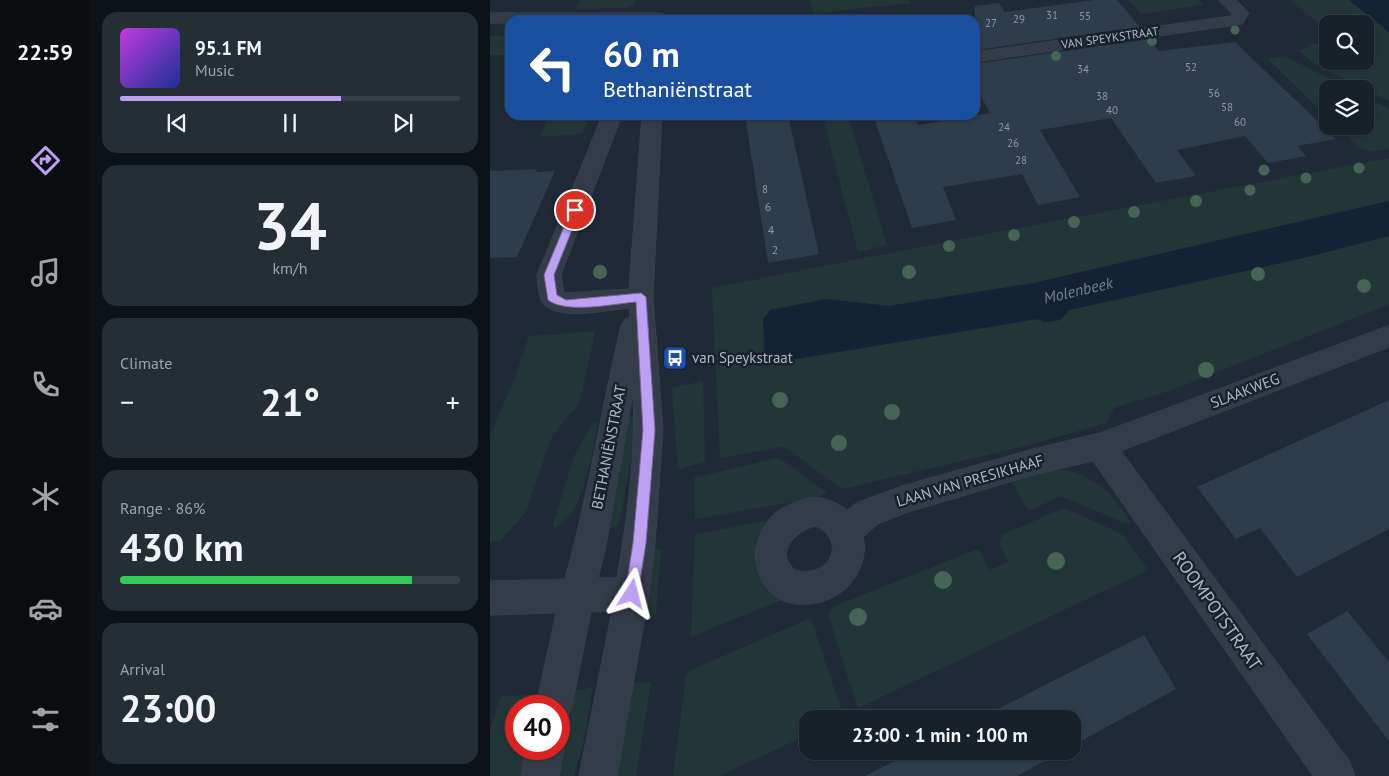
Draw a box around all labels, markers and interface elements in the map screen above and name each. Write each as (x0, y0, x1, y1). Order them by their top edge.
house number: 31 (1046, 8, 1058, 22)
house number: 55 (1079, 9, 1091, 23)
house number: 29 (1013, 12, 1025, 26)
map controls (1319, 15, 1374, 135)
button: search (1319, 15, 1374, 70)
house number: 27 (985, 16, 997, 30)
street label: VAN SPEYKSTRAAT (1059, 23, 1160, 52)
text: 60 m (603, 31, 680, 77)
icon: left (520, 35, 585, 100)
text: 95.1 FM (195, 36, 262, 60)
text: 22:59 (17, 38, 73, 66)
text: Music (195, 60, 235, 80)
house number: 52 (1185, 60, 1197, 74)
house number: 34 (1077, 62, 1089, 76)
text: Bethaniënstraat (603, 75, 752, 103)
button: layers (1319, 80, 1374, 135)
house number: 56 (1208, 86, 1220, 100)
house number: 38 (1096, 89, 1108, 103)
house number: 58 (1221, 100, 1233, 114)
house number: 40 (1106, 103, 1118, 117)
icon: previous (163, 109, 191, 137)
icon: pause (276, 109, 304, 137)
icon: next (389, 109, 417, 137)
house number: 60 (1234, 115, 1246, 129)
house number: 24 (998, 120, 1010, 134)
house number: 26 (1007, 136, 1019, 150)
icon: directions (28, 143, 63, 178)
house number: 28 (1015, 153, 1027, 167)
house number: 8 (762, 182, 768, 196)
text: 34 (253, 183, 327, 267)
pin (554, 189, 596, 231)
icon: arrive (561, 196, 589, 224)
house number: 6 (765, 199, 771, 214)
house number: 4 (768, 222, 775, 237)
house number: 2 (772, 242, 778, 257)
icon: music (28, 255, 63, 290)
text: km/h (272, 258, 308, 278)
water label: Molenbeek (1041, 272, 1115, 308)
bus stop icon: van Speykstraat (662, 345, 688, 371)
place label: van Speykstraat (692, 348, 793, 367)
text: Climate (120, 353, 172, 373)
icon: phone (28, 367, 63, 402)
street label: SLAAKWEG (1208, 369, 1282, 412)
text: 21° (260, 377, 320, 426)
street label: BETHANIËNSTRAAT (587, 382, 630, 511)
text: − (120, 383, 134, 420)
text: + (446, 383, 460, 420)
street label: LAAN VAN PRESIKHAAF (894, 450, 1046, 511)
icon: climate (28, 479, 63, 514)
text: Range · 86% (120, 498, 205, 518)
text: 430 km (120, 522, 244, 571)
street label: ROOMPOTSTRAAT (1168, 547, 1267, 674)
position arrow (605, 567, 657, 619)
icon: car (28, 591, 63, 626)
text: Arrival (120, 659, 165, 679)
text: 23:00 (120, 683, 216, 732)
speed limit sign: 40 (505, 695, 570, 760)
icon: filters (28, 702, 63, 737)
text: 23:00 · 1 min · 100 m (852, 723, 1028, 747)

